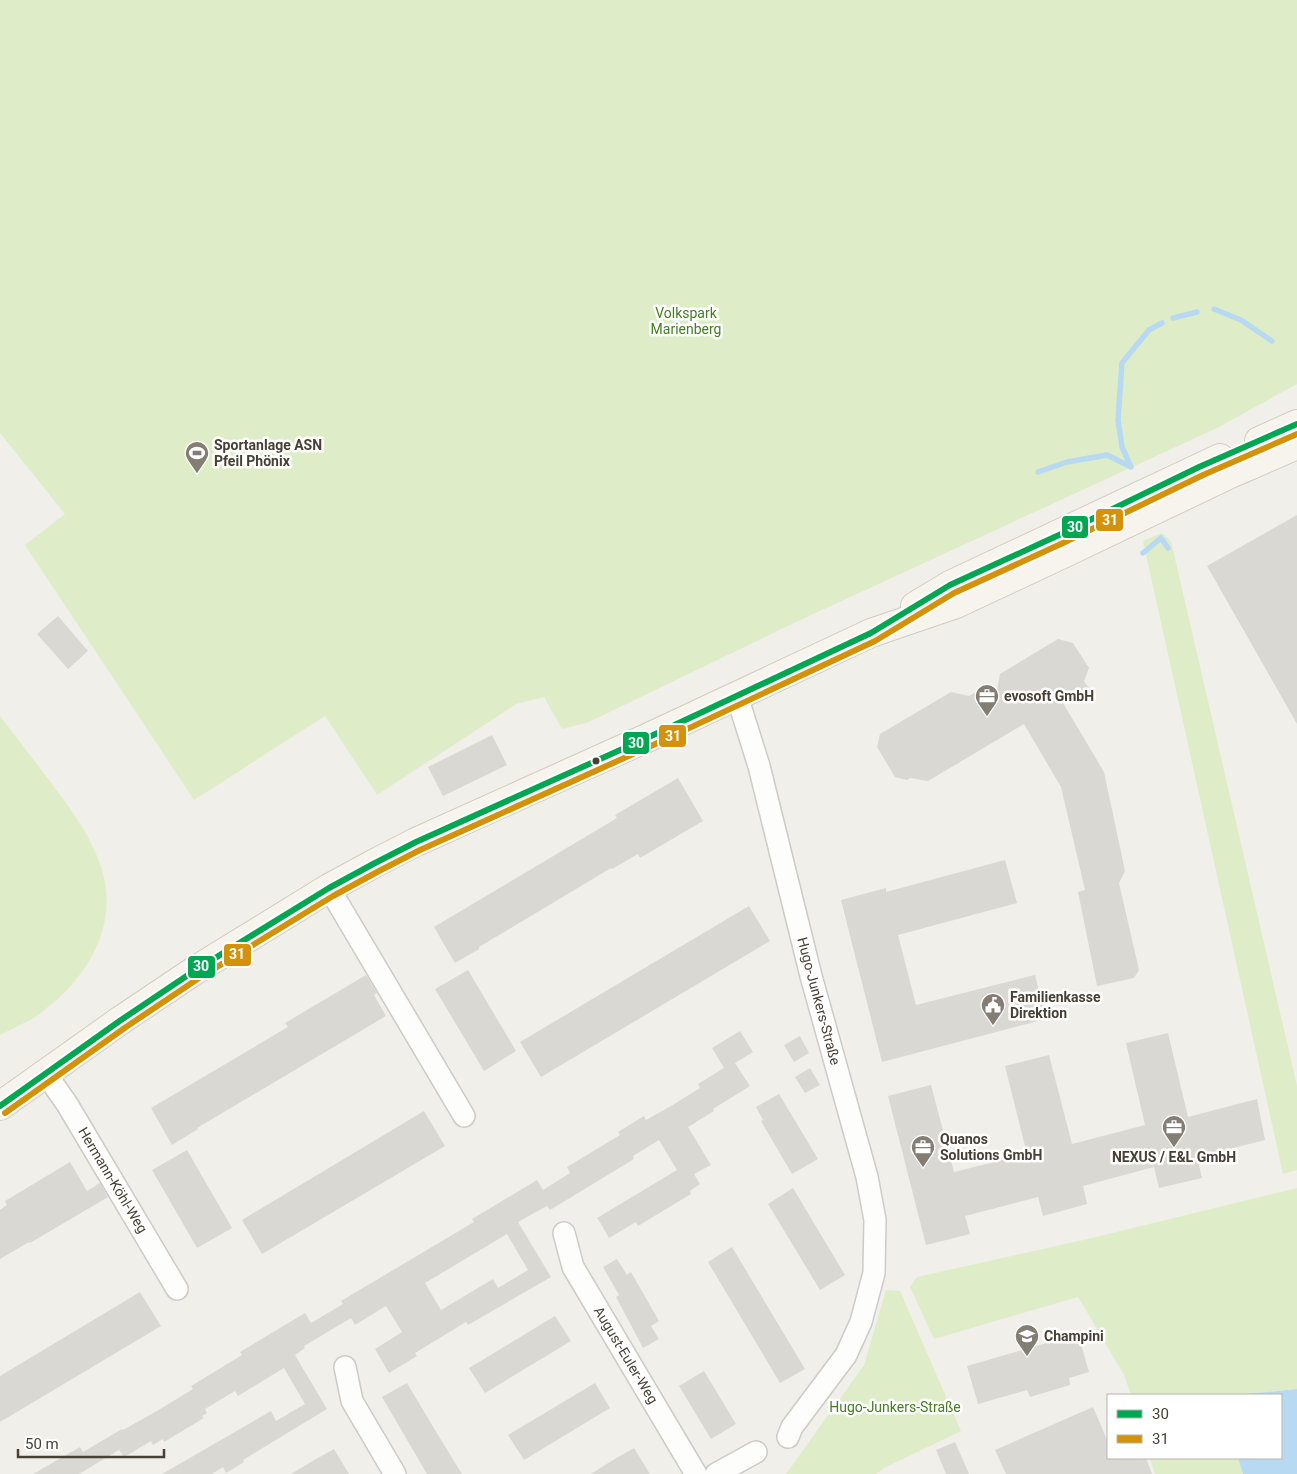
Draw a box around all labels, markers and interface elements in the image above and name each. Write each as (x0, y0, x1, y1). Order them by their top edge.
park label: Volkspark Marienberg (651, 305, 721, 337)
place label: Sportanlage ASN Pfeil Phönix (214, 437, 322, 469)
sports icon: Sportanlage ASN Pfeil Phönix (184, 440, 210, 474)
line badge: 31 (1095, 508, 1124, 532)
text: 31 (1102, 512, 1118, 528)
line badge: 30 (1061, 515, 1089, 539)
text: 30 (1067, 519, 1083, 535)
office icon: evosoft GmbH (974, 683, 1000, 717)
place label: evosoft GmbH (1004, 688, 1094, 704)
line badge: 31 (658, 724, 687, 748)
text: 31 (665, 728, 681, 744)
line badge: 30 (622, 731, 650, 755)
text: 30 (628, 735, 644, 751)
unlabelled marker (591, 756, 601, 766)
street label: Hugo-Junkers-Straße (794, 935, 844, 1067)
line badge: 31 (223, 943, 252, 967)
text: 31 (229, 946, 245, 962)
line badge: 30 (187, 955, 216, 979)
text: 30 (193, 958, 209, 974)
place label: Familienkasse Direktion (1010, 989, 1101, 1021)
public building icon: Familienkasse Direktion (980, 992, 1006, 1026)
office icon: NEXUS / E&L GmbH (1161, 1114, 1187, 1148)
street label: Hermann-Köhl-Weg (75, 1124, 151, 1236)
place label: Quanos Solutions GmbH (940, 1131, 1042, 1163)
office icon: Quanos Solutions GmbH (910, 1134, 936, 1168)
place label: NEXUS / E&L GmbH (1112, 1149, 1236, 1165)
street label: August-Euler-Weg (591, 1304, 661, 1406)
school or university icon: Champini (1014, 1323, 1040, 1357)
place label: Champini (1044, 1328, 1104, 1344)
legend (1107, 1394, 1282, 1459)
park label: Hugo-Junkers-Straße (829, 1399, 961, 1415)
text: 30 (1152, 1405, 1169, 1423)
scale bar (18, 1426, 164, 1458)
text: 31 (1152, 1430, 1169, 1448)
text: 50 m (25, 1435, 59, 1453)

